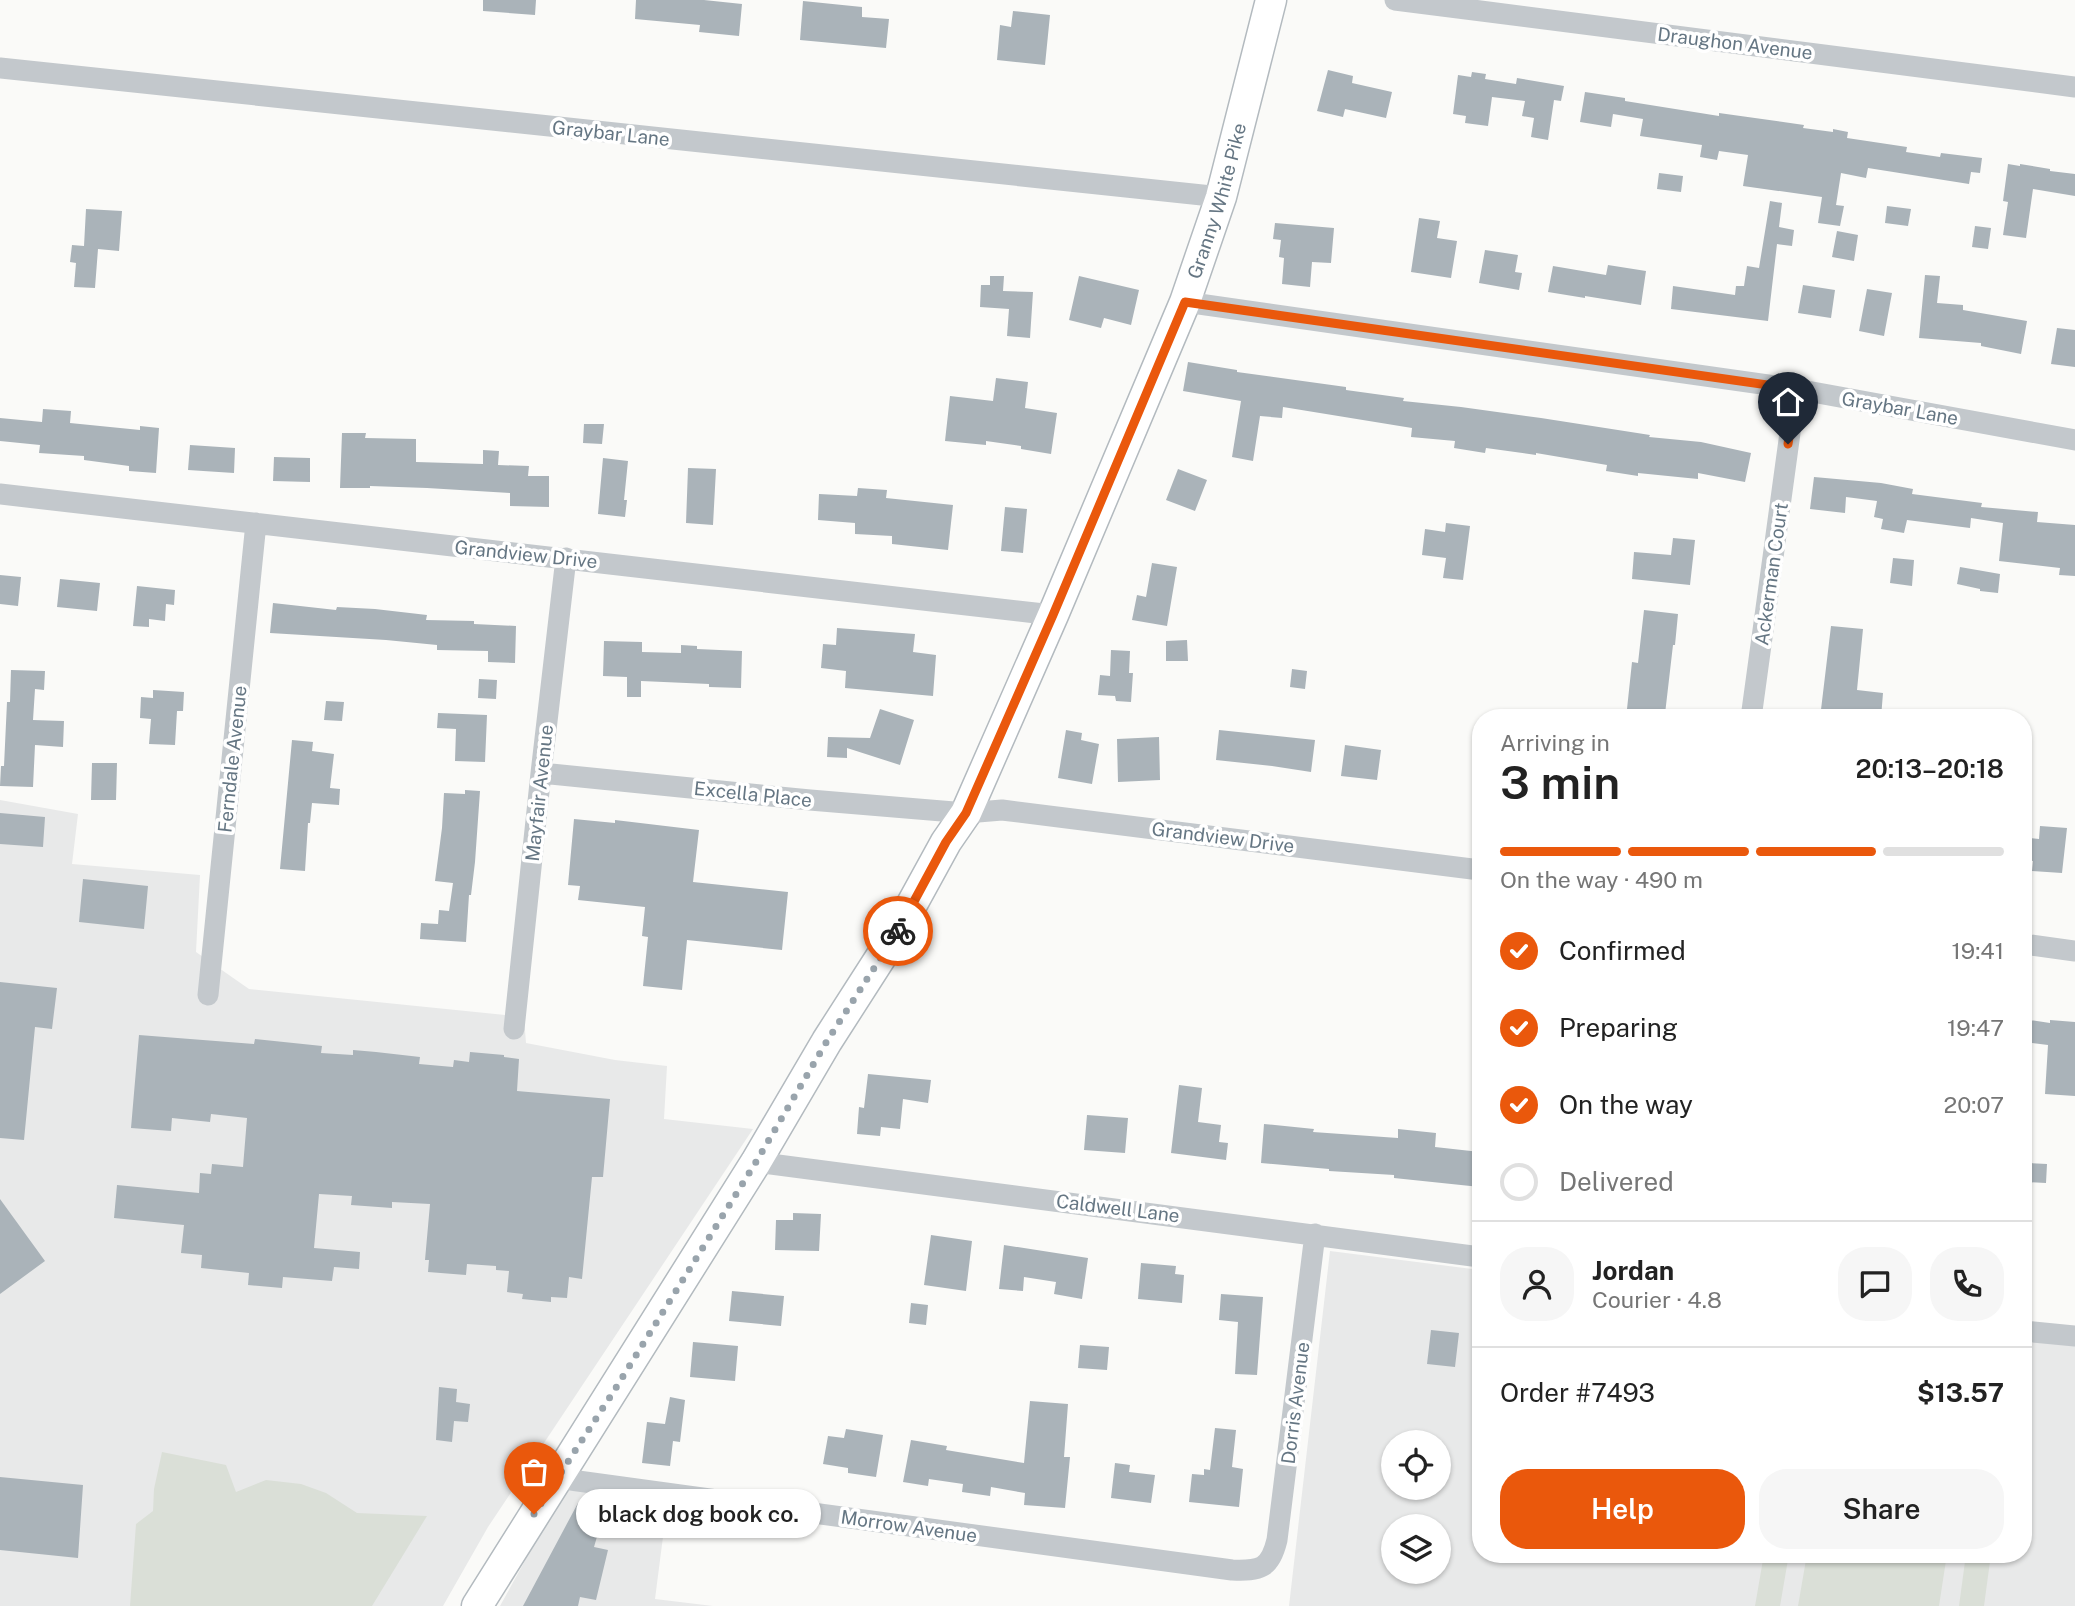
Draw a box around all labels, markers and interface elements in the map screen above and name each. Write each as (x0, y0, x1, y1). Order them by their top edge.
street label: Draughon Avenue (1656, 23, 1814, 63)
street label: Graybar Lane (551, 116, 671, 150)
street label: Granny White Pike (1183, 121, 1250, 282)
pin (1758, 372, 1818, 444)
icon: home (1769, 383, 1807, 421)
street label: Graybar Lane (1840, 387, 1960, 429)
street label: Ackerman Court (1750, 501, 1792, 647)
street label: Grandview Drive (453, 536, 599, 572)
street label: Ferndale Avenue (213, 684, 251, 834)
street label: Mayfair Avenue (521, 723, 557, 863)
text: Arriving in (1500, 729, 1610, 756)
text: 20:13–20:18 (1855, 753, 2004, 784)
text: 3 min (1500, 755, 1620, 809)
street label: Excella Place (693, 777, 813, 811)
street label: Grandview Drive (1150, 817, 1296, 857)
text: On the way · 490 m (1500, 866, 1703, 893)
courier (863, 896, 933, 966)
icon: bike (879, 912, 917, 950)
icon: check (1500, 932, 1538, 970)
text: Confirmed (1559, 935, 1686, 966)
text: 19:41 (1951, 937, 2004, 964)
icon: check (1500, 1009, 1538, 1047)
text: Preparing (1559, 1012, 1678, 1043)
text: 19:47 (1947, 1014, 2004, 1041)
icon: check (1500, 1086, 1538, 1124)
text: On the way (1559, 1089, 1693, 1120)
text: 20:07 (1944, 1091, 2004, 1118)
text: Delivered (1559, 1166, 1674, 1197)
street label: Caldwell Lane (1055, 1190, 1181, 1226)
button: person (1500, 1247, 1574, 1321)
button: chat (1838, 1247, 1912, 1321)
button: phone (1930, 1247, 2004, 1321)
text: Jordan (1592, 1255, 1674, 1286)
text: Courier · 4.8 (1592, 1286, 1722, 1313)
street label: Dorris Avenue (1277, 1341, 1313, 1465)
text: Order #7493 (1500, 1377, 1655, 1408)
text: $13.57 (1917, 1377, 2004, 1408)
map controls (1381, 1430, 1451, 1584)
button: locate (1381, 1430, 1451, 1500)
pin (504, 1442, 564, 1514)
icon: bag (515, 1453, 553, 1491)
button: Help (1500, 1469, 1745, 1549)
button: Share (1759, 1469, 2004, 1549)
callout: black dog book co. (576, 1490, 821, 1538)
text: black dog book co. (598, 1500, 799, 1527)
street label: Morrow Avenue (839, 1506, 979, 1546)
button: layers (1381, 1514, 1451, 1584)

